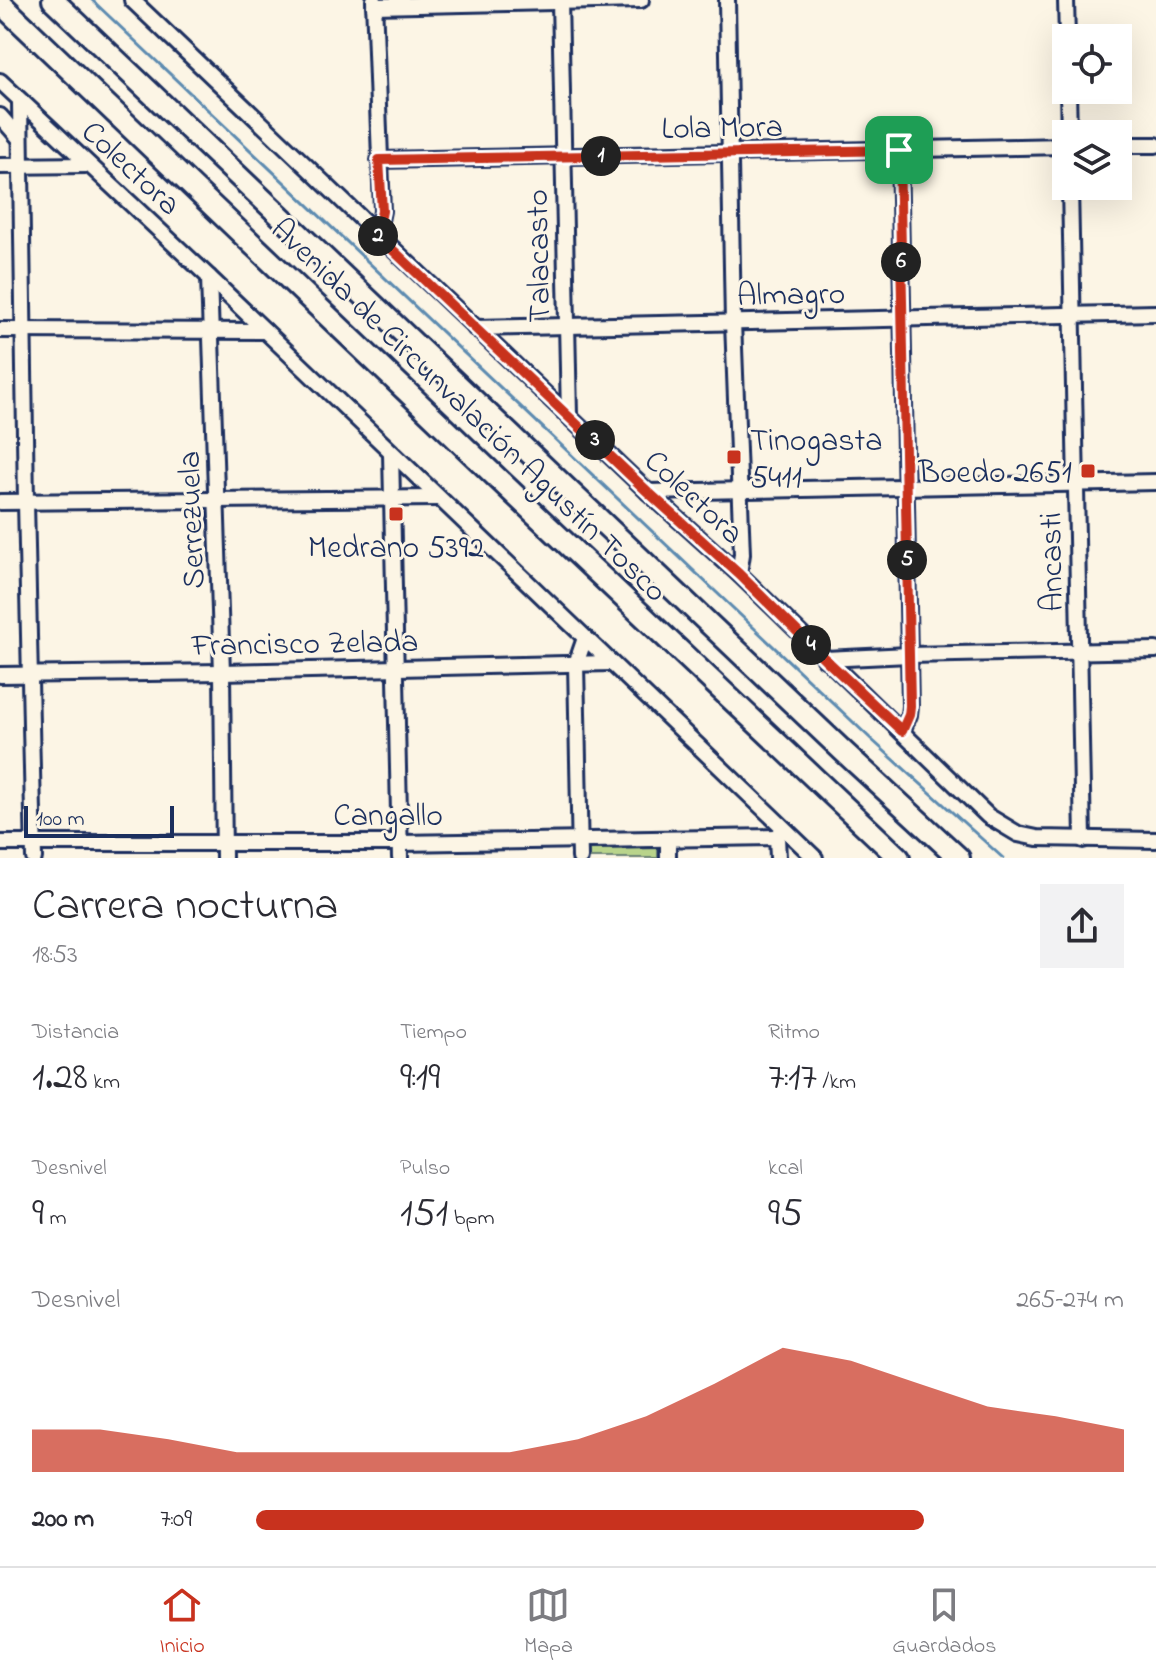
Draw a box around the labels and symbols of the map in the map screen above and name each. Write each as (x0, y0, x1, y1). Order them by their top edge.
street label: Lola Mora (661, 105, 783, 154)
street label: Colectora (69, 111, 190, 228)
pin (865, 116, 933, 184)
pin: 1 (581, 136, 621, 176)
street label: Talacasto (516, 189, 565, 323)
street label: Avenida de Circunvalación Agustín Tosco (258, 208, 677, 615)
pin: 2 (358, 216, 398, 256)
pin: 6 (881, 242, 921, 282)
street label: Almagro (737, 272, 846, 321)
place label: Tinogasta 5411 (750, 419, 883, 503)
pin: 3 (575, 420, 615, 460)
street label: Colectora (632, 440, 753, 557)
marker: Tinogasta 5411 (725, 448, 743, 466)
street label: Serrezuela (168, 450, 219, 589)
place label: Boedo 2651 (917, 451, 1072, 498)
marker: Boedo 2651 (1079, 462, 1097, 480)
marker: Medrano 5392 (387, 505, 405, 523)
street label: Ancasti (1029, 512, 1078, 612)
place label: Medrano 5392 (308, 526, 484, 573)
pin: 5 (887, 540, 927, 580)
street label: Francisco Zelada (190, 620, 419, 671)
pin: 4 (791, 625, 831, 665)
street label: Cangallo (333, 794, 443, 841)
scale bar (24, 802, 174, 838)

